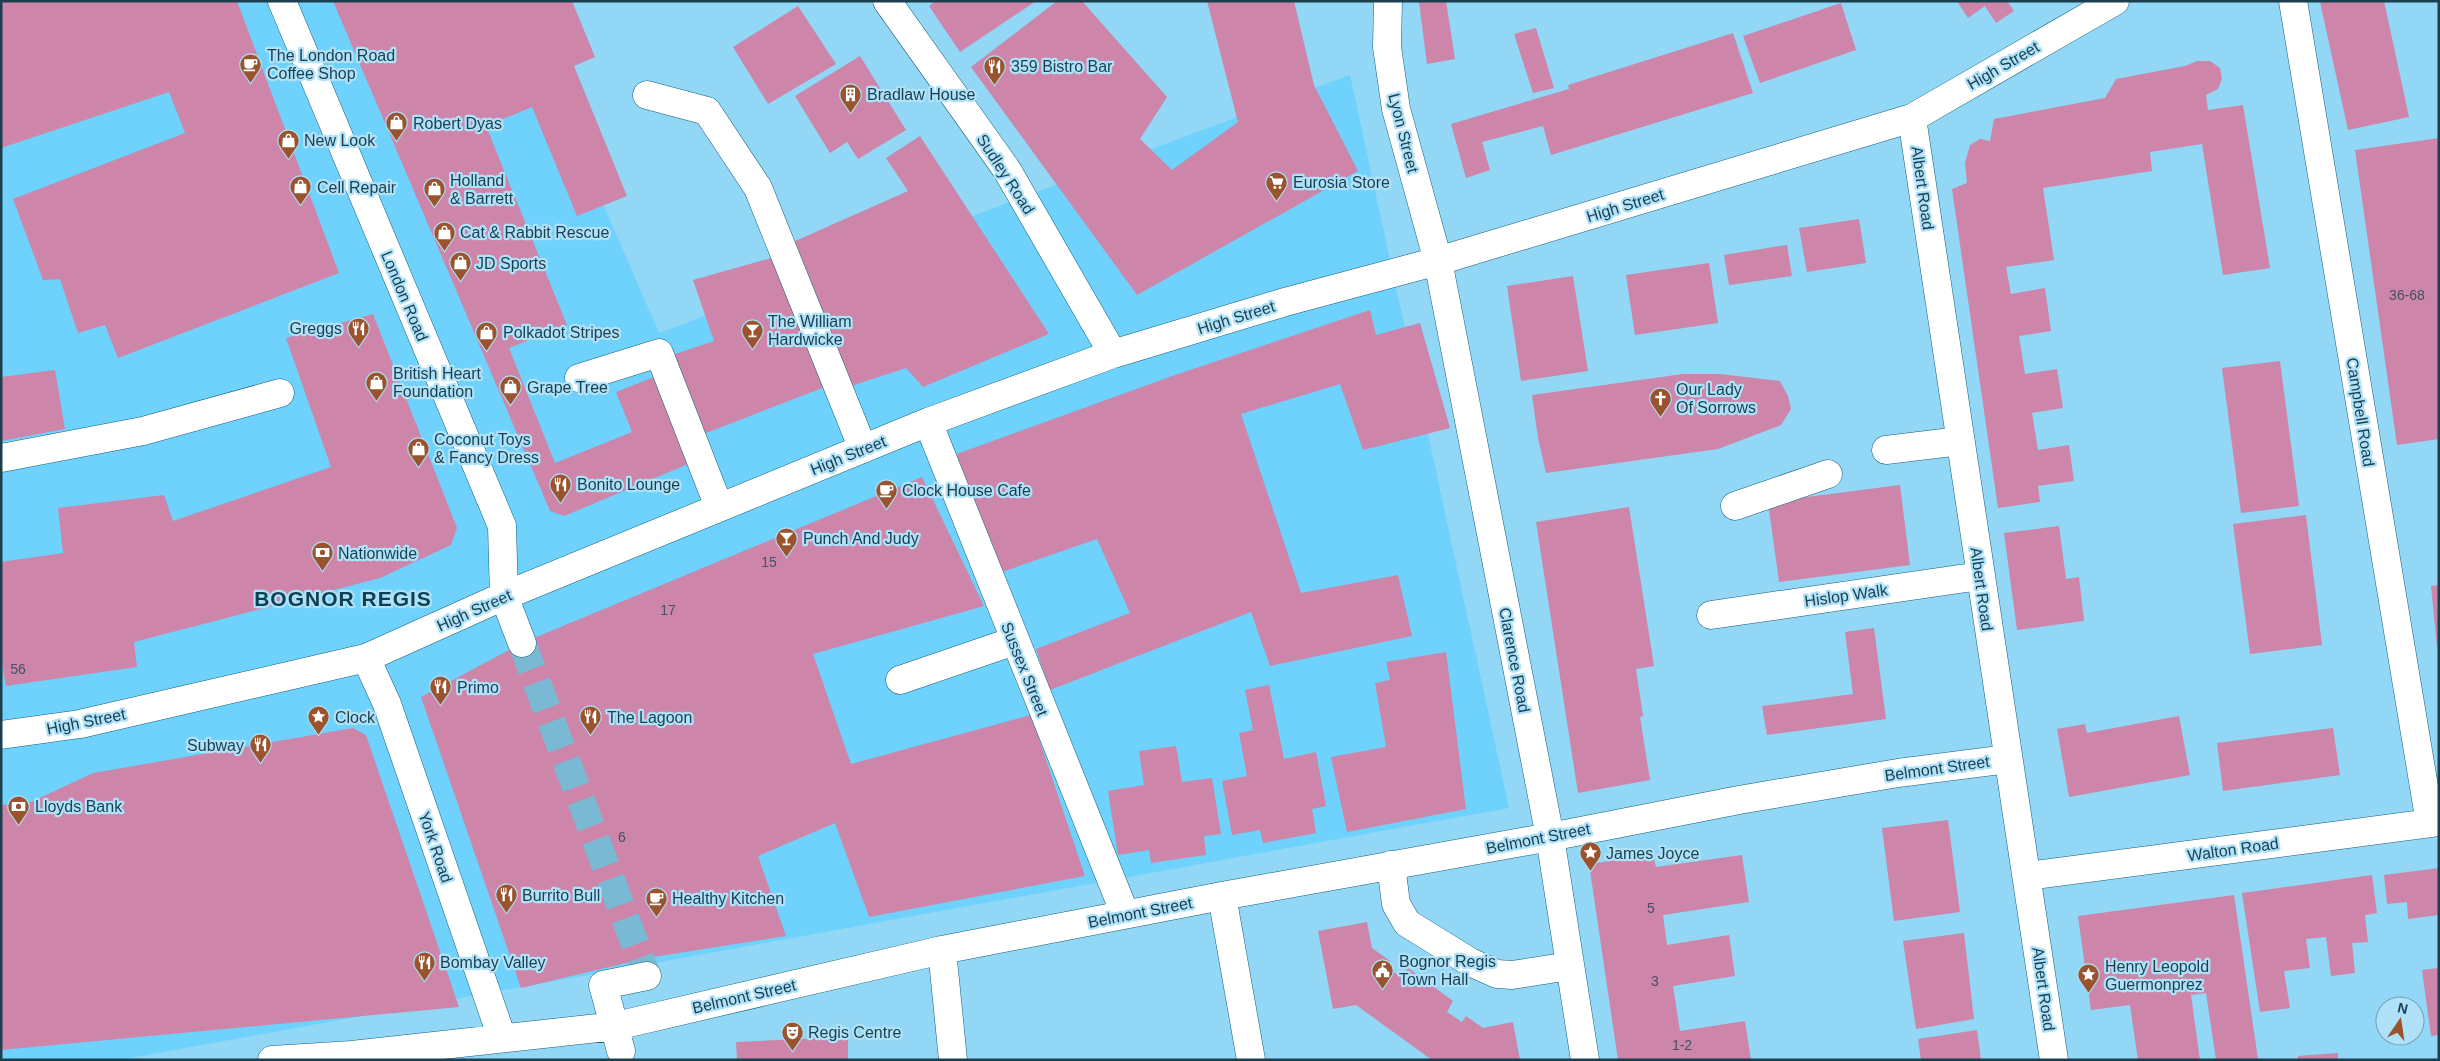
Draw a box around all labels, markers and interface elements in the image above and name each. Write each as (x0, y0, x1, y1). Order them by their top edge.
street label: High Street (1964, 38, 2043, 93)
place label: The London Road Coffee Shop (267, 47, 395, 82)
cafe icon: The London Road Coffee Shop (239, 52, 263, 83)
restaurant icon: 359 Bistro Bar (983, 54, 1007, 85)
place label: 359 Bistro Bar (1011, 58, 1113, 75)
building icon: Bradlaw House (839, 82, 863, 113)
place label: Bradlaw House (867, 86, 976, 103)
street label: Lyon Street (1385, 92, 1422, 175)
shop icon: Robert Dyas (385, 111, 409, 142)
place label: Robert Dyas (413, 115, 502, 132)
shop icon: New Look (276, 128, 300, 159)
street label: Sudley Road (974, 131, 1038, 217)
place label: New Look (304, 132, 376, 149)
street label: Albert Road (1908, 145, 1937, 231)
supermarket icon: Eurosia Store (1265, 170, 1289, 201)
place label: Holland & Barrett (450, 172, 514, 207)
place label: Eurosia Store (1293, 174, 1390, 191)
shop icon: Cell Repair (289, 175, 313, 206)
shop icon: Holland & Barrett (422, 177, 446, 208)
place label: Cell Repair (317, 179, 397, 196)
street label: High Street (1584, 185, 1666, 225)
shop icon: Cat & Rabbit Rescue (432, 220, 456, 251)
place label: Cat & Rabbit Rescue (460, 224, 610, 241)
street label: London Road (378, 249, 431, 344)
shop icon: JD Sports (448, 251, 472, 282)
place label: JD Sports (476, 255, 546, 272)
house number: 36-68 (2389, 287, 2425, 303)
street label: High Street (1195, 297, 1277, 337)
place label: The William Hardwicke (768, 313, 852, 348)
restaurant icon: Greggs (346, 316, 370, 347)
bar icon: The William Hardwicke (740, 318, 764, 349)
place label: Greggs (290, 320, 342, 337)
shop icon: Polkadot Stripes (475, 320, 499, 351)
place label: Polkadot Stripes (503, 324, 620, 341)
street label: Campbell Road (2343, 356, 2378, 468)
place label: British Heart Foundation (393, 365, 482, 400)
shop icon: British Heart Foundation (365, 370, 389, 401)
shop icon: Grape Tree (499, 375, 523, 406)
place label: Grape Tree (527, 379, 608, 396)
place label: Our Lady Of Sorrows (1676, 381, 1756, 416)
church icon: Our Lady Of Sorrows (1648, 386, 1672, 417)
place label: Coconut Toys & Fancy Dress (434, 431, 539, 466)
street label: High Street (808, 432, 889, 478)
shop icon: Coconut Toys & Fancy Dress (406, 436, 430, 467)
restaurant icon: Bonito Lounge (549, 472, 573, 503)
place label: Bonito Lounge (577, 476, 680, 493)
cafe icon: Clock House Cafe (874, 478, 898, 509)
place label: Clock House Cafe (902, 482, 1031, 499)
bar icon: Punch And Judy (775, 526, 799, 557)
place label: Punch And Judy (803, 530, 919, 547)
bank icon: Nationwide (310, 541, 334, 572)
place label: Nationwide (338, 545, 417, 562)
street label: Albert Road (1967, 546, 1996, 632)
house number: 15 (761, 554, 777, 570)
street label: Hislop Walk (1803, 581, 1890, 610)
street label: High Street (434, 586, 515, 635)
district label: BOGNOR REGIS (254, 587, 432, 610)
house number: 17 (660, 602, 676, 618)
street label: Clarence Road (1496, 606, 1533, 714)
street label: Sussex Street (998, 620, 1051, 719)
house number: 56 (10, 661, 26, 677)
restaurant icon: Primo (429, 675, 453, 706)
place label: Primo (457, 679, 499, 696)
street label: High Street (45, 705, 128, 737)
place icon: Clock (307, 705, 331, 736)
restaurant icon: The Lagoon (579, 705, 603, 736)
place label: Clock (335, 709, 376, 726)
place label: The Lagoon (607, 709, 692, 726)
restaurant icon: Subway (248, 733, 272, 764)
place label: Subway (187, 737, 244, 754)
street label: Belmont Street (1883, 753, 1991, 784)
bank icon: Lloyds Bank (7, 794, 31, 825)
place label: Lloyds Bank (35, 798, 123, 815)
street label: York Road (415, 809, 456, 885)
street label: Belmont Street (1485, 820, 1592, 857)
house number: 6 (618, 829, 626, 845)
street label: Walton Road (2186, 835, 2280, 864)
place icon: James Joyce (1578, 841, 1602, 872)
place label: James Joyce (1606, 845, 1699, 862)
restaurant icon: Burrito Bull (494, 883, 518, 914)
cafe icon: Healthy Kitchen (644, 886, 668, 917)
place label: Burrito Bull (522, 887, 600, 904)
place label: Healthy Kitchen (672, 890, 784, 907)
street label: Belmont Street (1087, 894, 1194, 931)
house number: 5 (1647, 900, 1655, 916)
street label: Albert Road (2029, 946, 2058, 1032)
restaurant icon: Bombay Valley (412, 950, 436, 981)
place label: Bognor Regis Town Hall (1399, 953, 1496, 988)
place label: Bombay Valley (440, 954, 546, 971)
public building icon: Bognor Regis Town Hall (1371, 958, 1395, 989)
place label: Henry Leopold Guermonprez (2105, 958, 2209, 993)
place icon: Henry Leopold Guermonprez (2077, 963, 2101, 994)
house number: 3 (1651, 973, 1659, 989)
street label: Belmont Street (691, 976, 798, 1017)
north arrow (2375, 996, 2425, 1046)
text: N (2396, 999, 2410, 1017)
theatre icon: Regis Centre (780, 1020, 804, 1051)
place label: Regis Centre (808, 1024, 901, 1041)
house number: 1-2 (1672, 1037, 1692, 1053)

